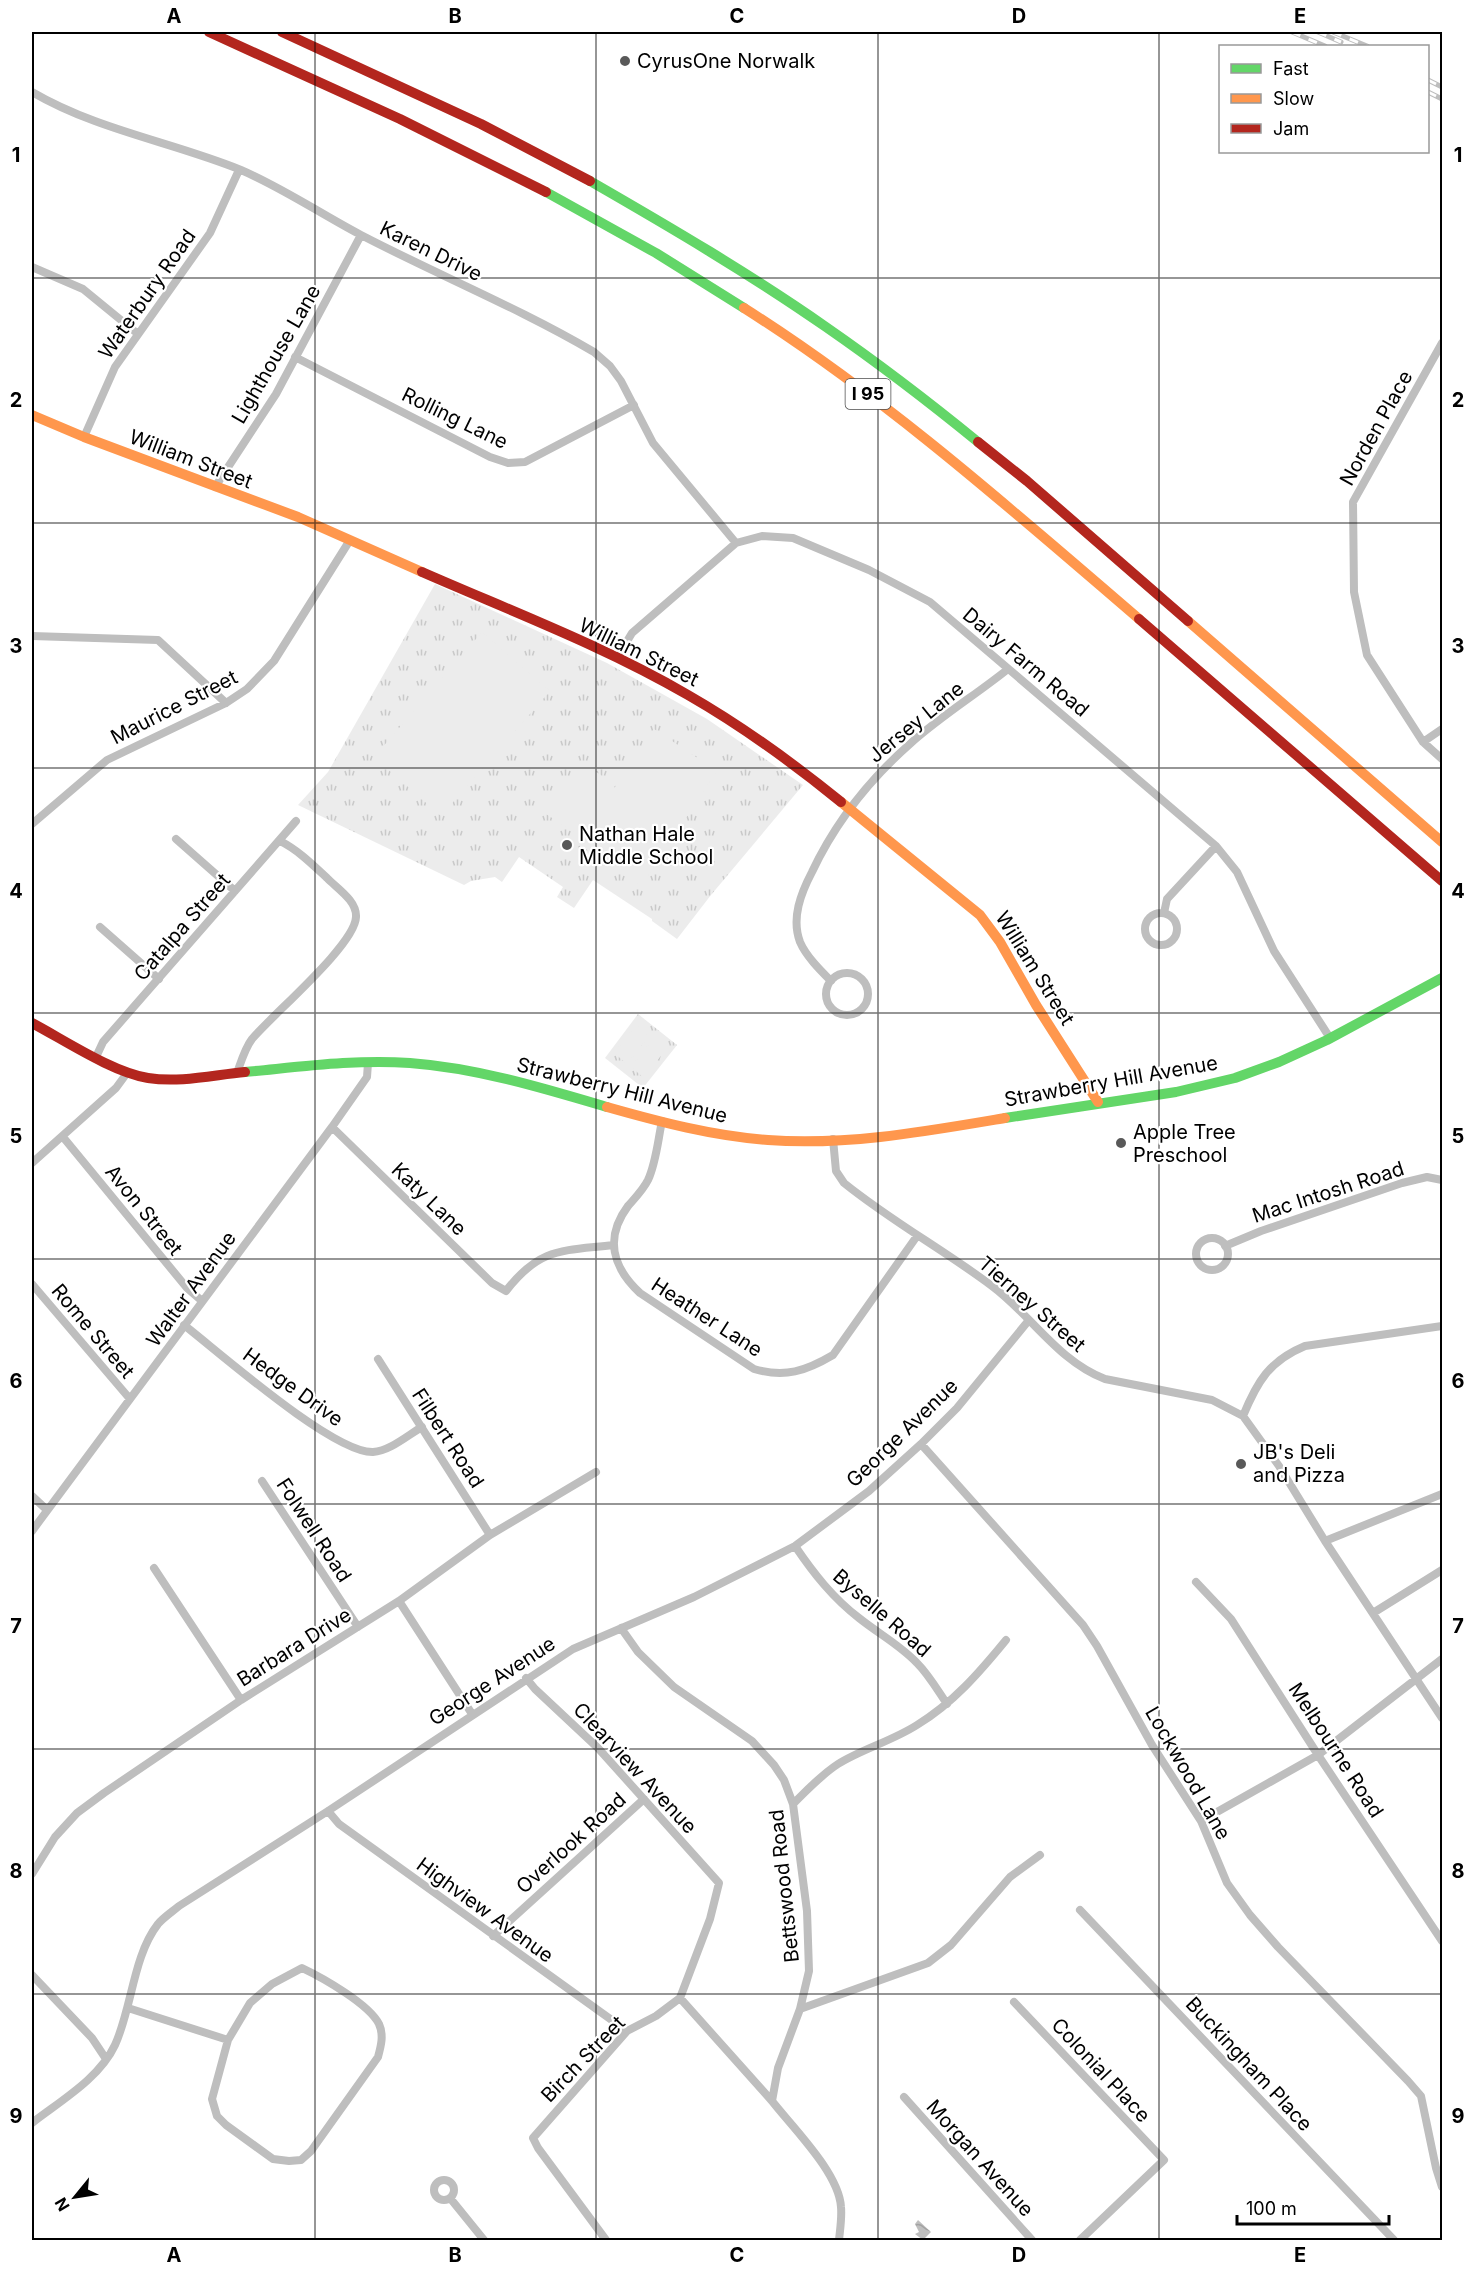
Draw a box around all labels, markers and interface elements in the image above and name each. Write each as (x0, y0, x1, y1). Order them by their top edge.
text: A (167, 4, 182, 28)
text: B (448, 4, 462, 28)
text: C (730, 4, 744, 28)
text: D (1012, 4, 1026, 28)
text: E (1294, 4, 1306, 28)
legend (1219, 45, 1429, 153)
place label: CyrusOne Norwalk (637, 49, 815, 73)
marker: CyrusOne Norwalk (618, 54, 632, 68)
text: Fast (1273, 58, 1309, 79)
text: Slow (1273, 88, 1314, 109)
text: Jam (1273, 118, 1309, 139)
text: 1 (12, 143, 20, 167)
text: 1 (1454, 143, 1462, 167)
street label: Karen Drive (376, 216, 486, 286)
street label: Waterbury Road (93, 225, 201, 363)
street label: Lighthouse Lane (227, 280, 325, 428)
street label: Norden Place (1335, 366, 1417, 490)
road number: I 95 (846, 379, 890, 409)
street label: Rolling Lane (398, 382, 512, 454)
text: 2 (10, 388, 22, 412)
text: 2 (1452, 388, 1464, 412)
street label: William Street (126, 425, 256, 494)
street label: Dairy Farm Road (958, 602, 1094, 722)
street label: William Street (575, 613, 703, 691)
text: 3 (10, 634, 22, 658)
text: 3 (1452, 634, 1464, 658)
street label: Maurice Street (107, 665, 242, 749)
street label: Jersey Lane (864, 676, 968, 768)
place label: Nathan Hale Middle School (579, 822, 713, 869)
marker: Nathan Hale Middle School (560, 838, 574, 852)
street label: Catalpa Street (129, 868, 235, 986)
text: 4 (9, 879, 23, 903)
text: 4 (1451, 879, 1465, 903)
street label: William Street (990, 907, 1080, 1030)
street label: Strawberry Hill Avenue (1002, 1050, 1220, 1112)
street label: Strawberry Hill Avenue (514, 1052, 730, 1128)
place label: Apple Tree Preschool (1133, 1120, 1236, 1167)
text: 5 (10, 1124, 22, 1148)
text: 5 (1452, 1124, 1464, 1148)
marker: Apple Tree Preschool (1114, 1136, 1128, 1150)
street label: Mac Intosh Road (1249, 1156, 1407, 1228)
street label: Katy Lane (387, 1158, 471, 1240)
street label: Avon Street (100, 1160, 188, 1260)
street label: Walter Avenue (141, 1227, 241, 1351)
street label: Tierney Street (974, 1251, 1091, 1357)
street label: Heather Lane (647, 1272, 767, 1362)
street label: Rome Street (47, 1279, 140, 1383)
street label: Hedge Drive (238, 1343, 348, 1431)
text: 6 (10, 1369, 23, 1393)
text: 6 (1452, 1369, 1465, 1393)
street label: George Avenue (841, 1374, 963, 1492)
street label: Filbert Road (407, 1384, 489, 1492)
place label: JB's Deli and Pizza (1253, 1440, 1345, 1487)
marker: JB's Deli and Pizza (1234, 1457, 1248, 1471)
street label: Folwell Road (272, 1474, 356, 1586)
street label: Byselle Road (828, 1564, 936, 1662)
street label: Barbara Drive (233, 1602, 355, 1692)
text: 7 (10, 1614, 22, 1638)
text: 7 (1452, 1614, 1464, 1638)
street label: George Avenue (424, 1631, 560, 1731)
street label: Melbourne Road (1284, 1678, 1388, 1822)
street label: Clearview Avenue (568, 1698, 702, 1838)
street label: Lockwood Lane (1140, 1702, 1236, 1844)
street label: Overlook Road (511, 1787, 631, 1899)
street label: Bettswood Road (764, 1808, 804, 1964)
street label: Highview Avenue (412, 1852, 558, 1968)
text: 8 (9, 1859, 23, 1883)
text: 8 (1451, 1859, 1465, 1883)
street label: Buckingham Place (1181, 1992, 1317, 2136)
street label: Birch Street (536, 2011, 630, 2107)
street label: Colonial Place (1047, 2013, 1155, 2127)
street label: Morgan Avenue (921, 2095, 1039, 2221)
text: 9 (10, 2104, 23, 2128)
text: 9 (1452, 2104, 1465, 2128)
north arrow (45, 2167, 105, 2227)
scale bar (1237, 2188, 1388, 2226)
text: N (50, 2194, 74, 2215)
text: 100 m (1246, 2198, 1297, 2219)
text: A (167, 2243, 182, 2267)
text: B (448, 2243, 462, 2267)
text: C (730, 2243, 744, 2267)
text: D (1012, 2243, 1026, 2267)
text: E (1294, 2243, 1306, 2267)

